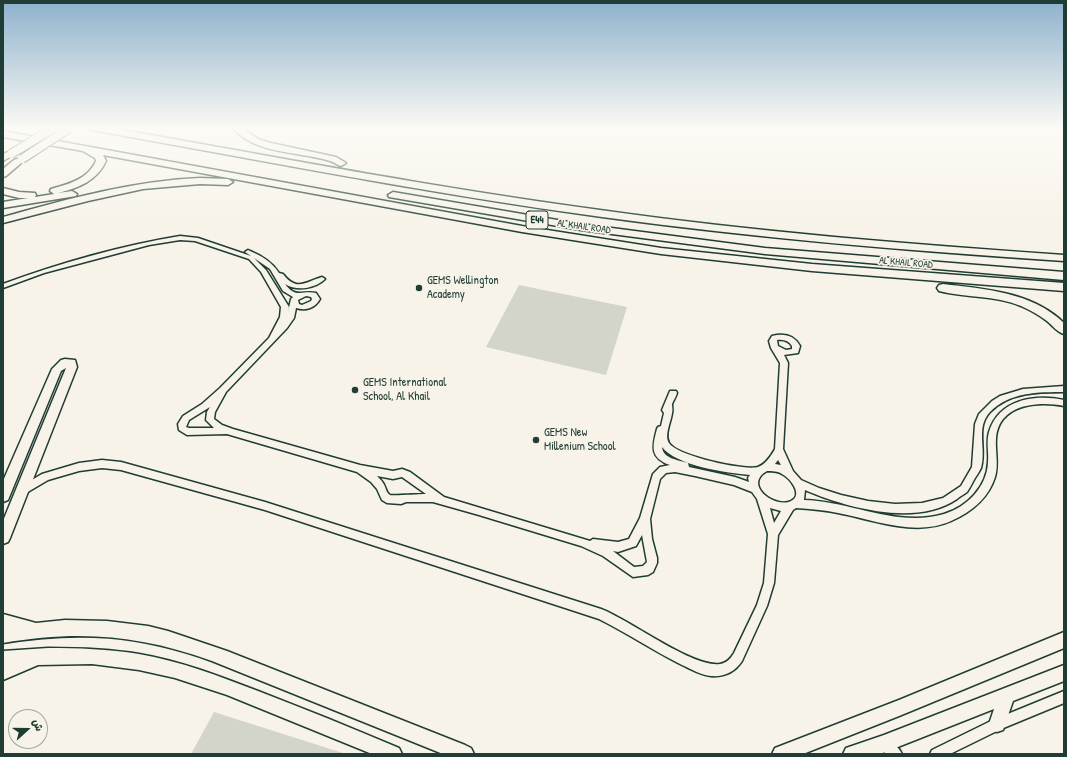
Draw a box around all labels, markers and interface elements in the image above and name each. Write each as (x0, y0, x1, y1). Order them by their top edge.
road number: E44 (526, 211, 548, 229)
street label: AL KHAIL ROAD (557, 217, 611, 237)
street label: AL KHAIL ROAD (879, 255, 933, 271)
place label: GEMS Wellington Academy (427, 274, 499, 302)
marker: GEMS Wellington Academy (414, 283, 424, 293)
place label: GEMS International School, Al Khail (363, 376, 446, 404)
marker: GEMS International School, Al Khail (350, 385, 360, 395)
place label: GEMS New Millenium School (544, 426, 616, 454)
marker: GEMS New Millenium School (531, 435, 541, 445)
north arrow (8, 709, 48, 749)
text: ش (30, 717, 47, 733)

